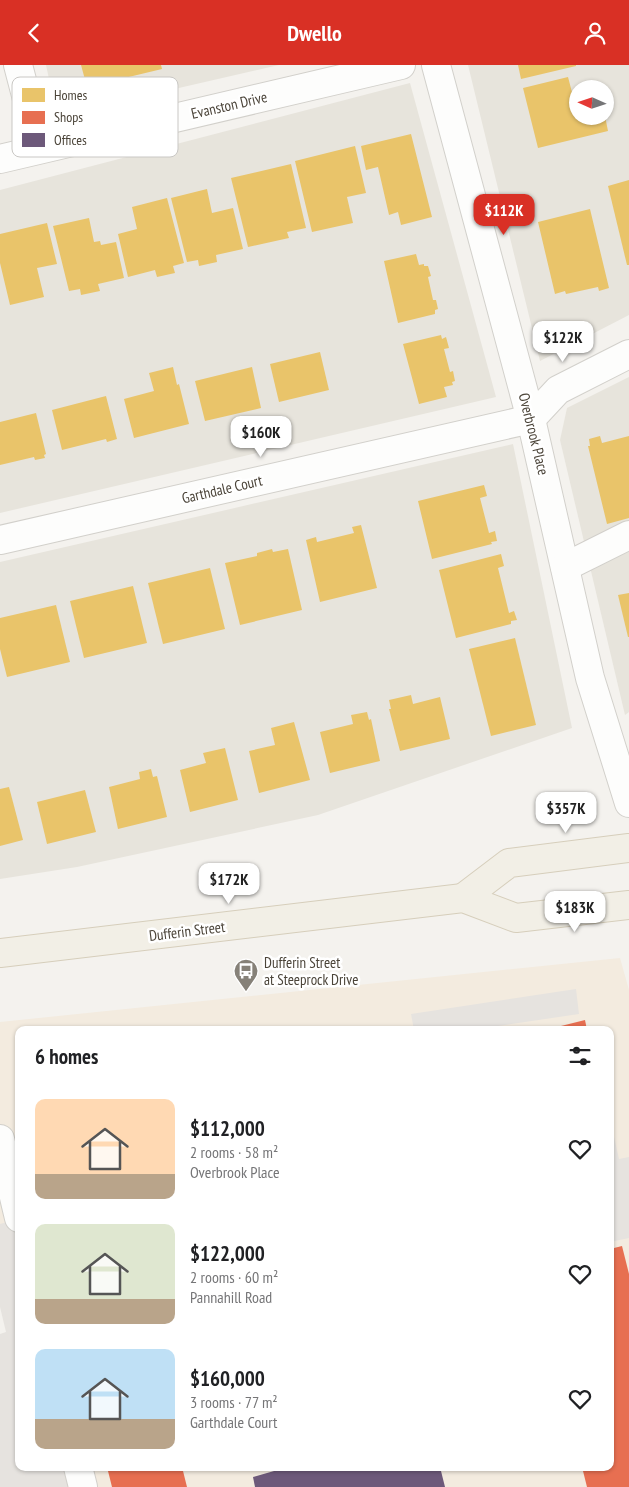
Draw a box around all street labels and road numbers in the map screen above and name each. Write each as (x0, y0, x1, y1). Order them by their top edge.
street label: Evanston Drive (189, 87, 269, 123)
street label: Overbrook Place (515, 391, 553, 477)
street label: Garthdale Court (180, 471, 264, 507)
street label: Dufferin Street (148, 917, 226, 945)

